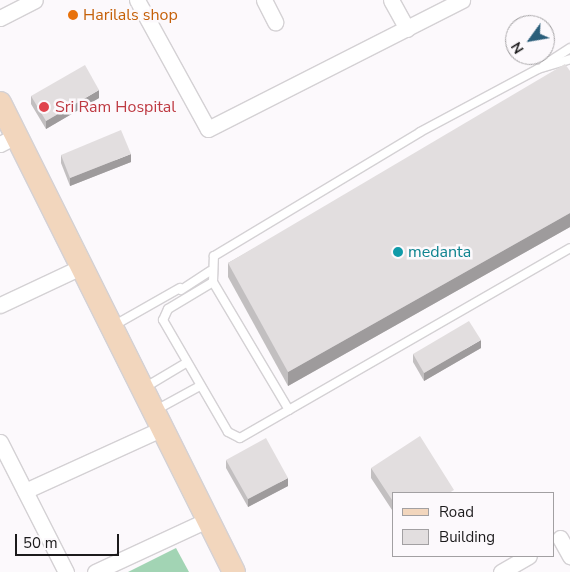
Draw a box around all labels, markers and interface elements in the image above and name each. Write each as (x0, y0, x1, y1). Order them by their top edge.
place label: Harilals shop (83, 5, 178, 25)
marker: Harilals shop (67, 9, 79, 21)
north arrow (505, 15, 555, 65)
text: N (507, 38, 529, 57)
place label: Sri Ram Hospital (55, 97, 176, 117)
marker: Sri Ram Hospital (37, 100, 51, 114)
place label: medanta (408, 242, 471, 262)
marker: medanta (392, 246, 404, 258)
legend (392, 492, 555, 557)
text: Road (439, 502, 474, 522)
scale bar (18, 524, 121, 556)
text: Building (439, 527, 495, 547)
text: 50 m (23, 533, 58, 553)

